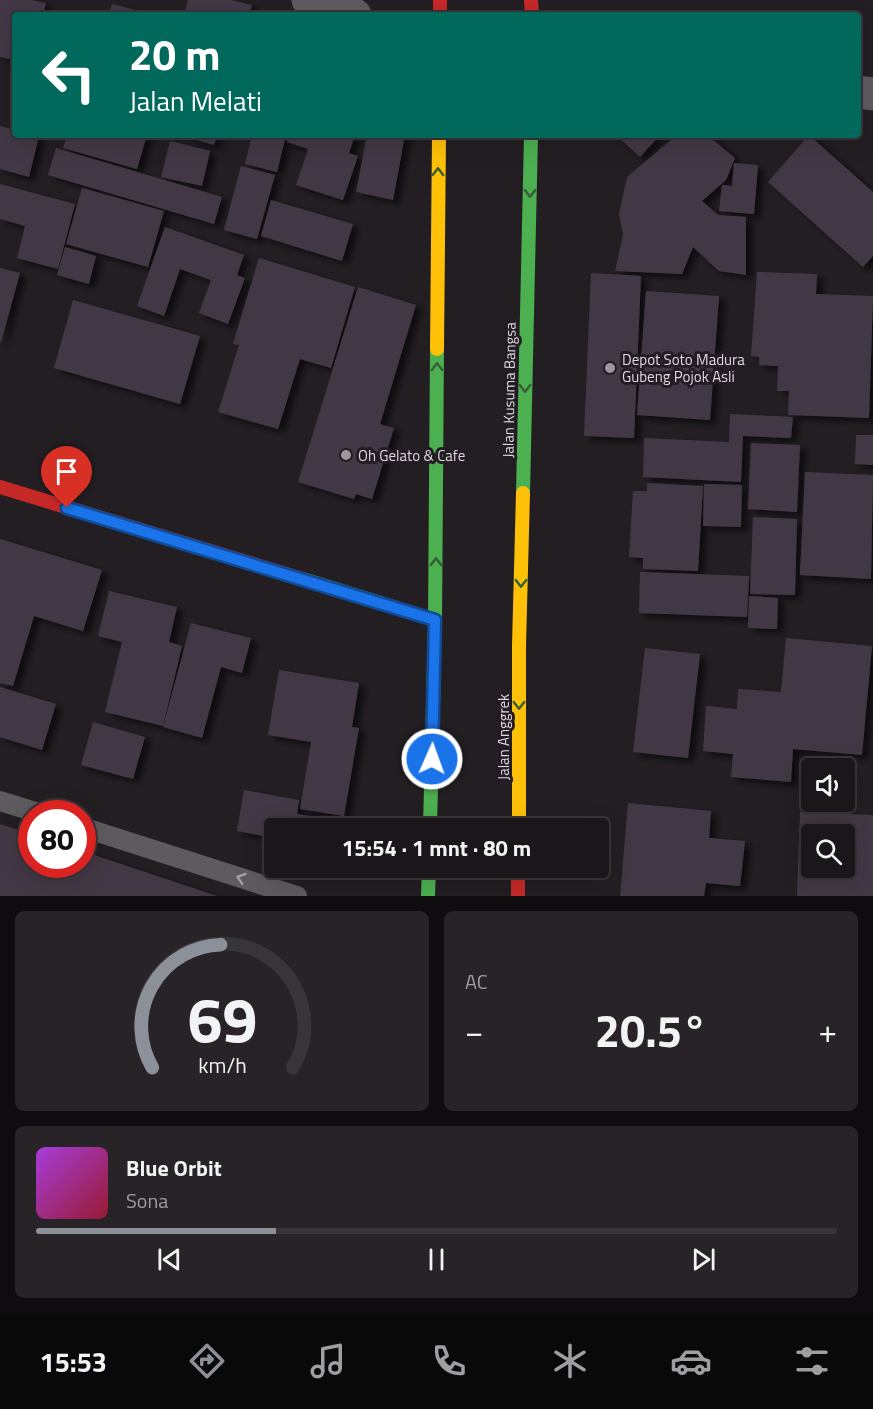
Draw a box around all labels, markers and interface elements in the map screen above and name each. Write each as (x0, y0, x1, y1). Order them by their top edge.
text: 20 m (129, 22, 221, 86)
icon: left (30, 36, 108, 114)
text: Jalan Melati (129, 80, 262, 121)
one-way arrow (432, 167, 445, 176)
one-way arrow (523, 189, 536, 198)
street label: Jalan Kusuma Bangsa (496, 321, 522, 458)
place label: Depot Soto Madura Gubeng Pojok Asli (622, 348, 745, 388)
marker: Depot Soto Madura Gubeng Pojok Asli (603, 361, 617, 375)
one-way arrow (431, 362, 443, 371)
one-way arrow (519, 384, 531, 393)
place label: Oh Gelato & Cafe (358, 444, 465, 467)
pin (41, 446, 92, 508)
marker: Oh Gelato & Cafe (339, 448, 353, 462)
icon: arrive (50, 455, 83, 488)
one-way arrow (430, 557, 442, 566)
one-way arrow (515, 579, 527, 588)
street label: Jalan Anggrek (492, 694, 515, 780)
one-way arrow (513, 700, 525, 709)
position arrow (400, 727, 464, 791)
map controls (801, 758, 855, 878)
button: sound (801, 758, 855, 812)
speed limit sign: 80 (18, 800, 96, 878)
button: search (801, 824, 855, 878)
text: 15:54 · 1 mnt · 80 m (342, 831, 531, 865)
one-way arrow (236, 873, 247, 885)
text: AC (465, 966, 488, 997)
text: 69 (187, 971, 257, 1066)
text: 20.5° (595, 996, 707, 1064)
text: − (465, 1006, 483, 1056)
text: + (819, 1006, 837, 1056)
text: km/h (198, 1049, 246, 1081)
text: Blue Orbit (126, 1151, 222, 1185)
text: Sona (126, 1185, 168, 1216)
icon: previous (153, 1243, 186, 1276)
icon: pause (420, 1243, 453, 1276)
icon: next (687, 1243, 720, 1276)
icon: directions (186, 1340, 228, 1382)
icon: music (307, 1340, 349, 1382)
icon: phone (428, 1340, 470, 1382)
icon: climate (549, 1340, 591, 1382)
icon: car (670, 1340, 712, 1382)
icon: filters (791, 1340, 833, 1382)
text: 15:53 (40, 1341, 107, 1382)

